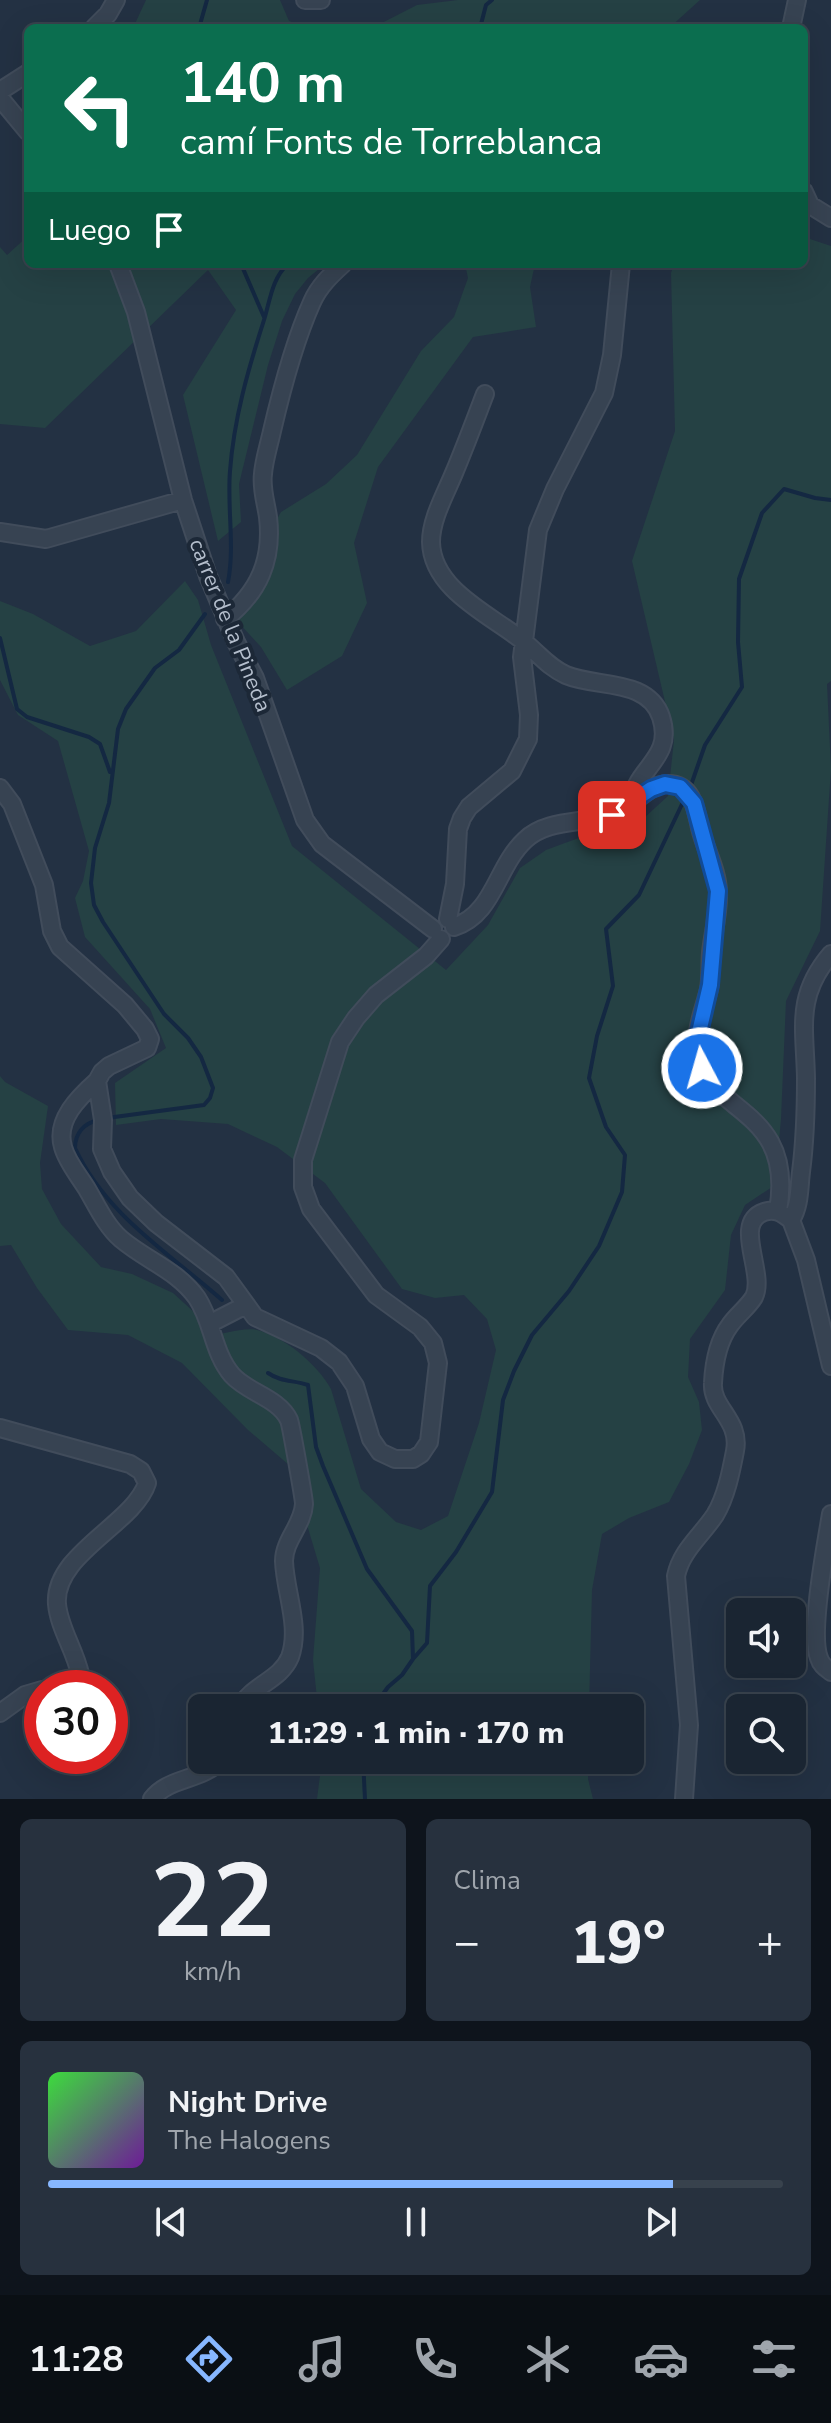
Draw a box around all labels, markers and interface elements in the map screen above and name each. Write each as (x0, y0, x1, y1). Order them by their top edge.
text: 140 m (180, 45, 345, 122)
icon: left (48, 56, 152, 160)
text: camí Fonts de Torreblanca (180, 118, 603, 167)
icon: arrive (147, 208, 191, 252)
text: Luego (48, 210, 131, 251)
street label: carrer de la Pineda (182, 534, 279, 716)
pin (578, 781, 646, 849)
icon: arrive (590, 793, 634, 837)
position arrow (660, 1026, 744, 1110)
map controls (726, 1598, 806, 1774)
button: sound (726, 1598, 806, 1678)
speed limit sign: 30 (24, 1670, 128, 1774)
button: search (726, 1694, 806, 1774)
text: 11:29 · 1 min · 170 m (268, 1713, 564, 1754)
text: 22 (150, 1831, 275, 1973)
text: Clima (454, 1863, 521, 1898)
text: 19° (571, 1902, 666, 1984)
text: − (454, 1913, 480, 1973)
text: + (757, 1913, 783, 1973)
text: km/h (184, 1954, 241, 1989)
text: Night Drive (168, 2082, 327, 2123)
text: The Halogens (168, 2123, 331, 2158)
icon: previous (149, 2200, 193, 2244)
icon: pause (394, 2200, 438, 2244)
icon: next (639, 2200, 683, 2244)
icon: directions (181, 2331, 237, 2387)
icon: music (294, 2331, 350, 2387)
icon: phone (407, 2331, 463, 2387)
icon: climate (520, 2331, 576, 2387)
icon: car (633, 2331, 689, 2387)
icon: filters (746, 2331, 802, 2387)
text: 11:28 (29, 2335, 124, 2384)

